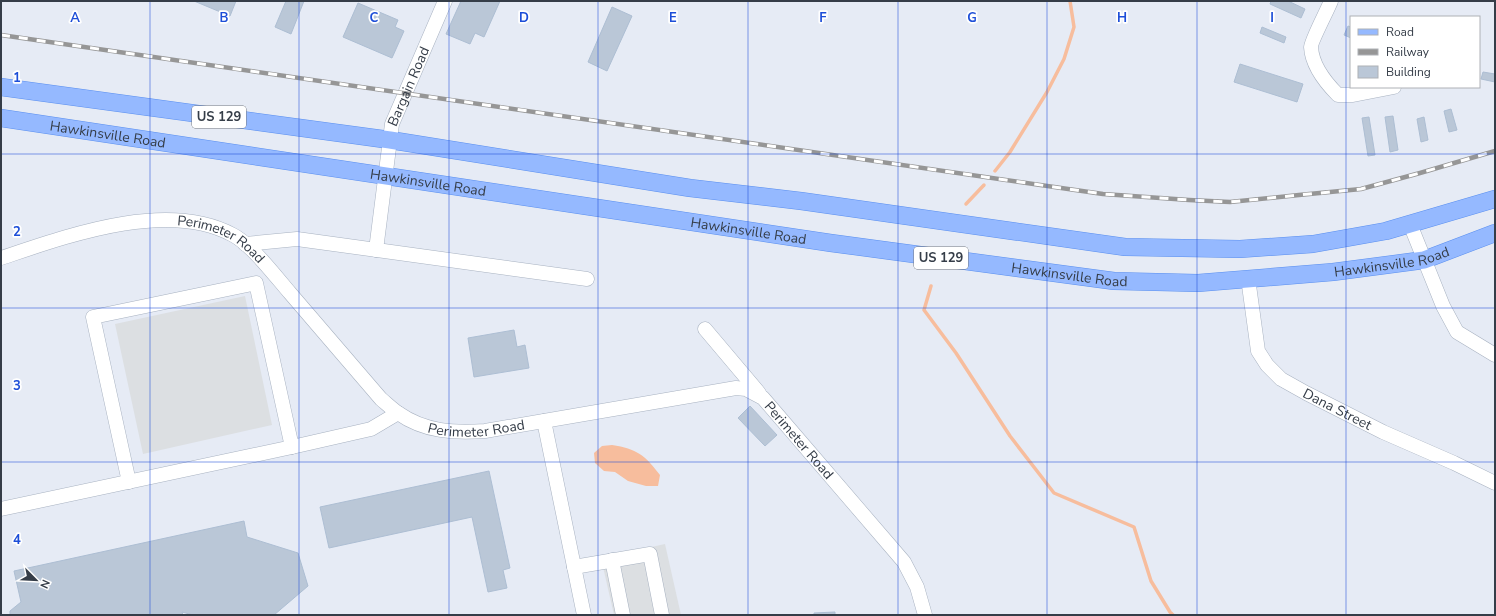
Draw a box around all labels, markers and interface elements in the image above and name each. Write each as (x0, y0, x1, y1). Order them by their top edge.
text: A (70, 9, 80, 27)
text: B (220, 9, 229, 27)
text: C (370, 9, 379, 27)
text: D (519, 9, 529, 27)
text: E (669, 9, 677, 27)
text: F (819, 9, 827, 27)
text: G (967, 9, 977, 27)
text: H (1117, 9, 1127, 27)
text: I (1270, 9, 1274, 27)
legend (1350, 16, 1480, 88)
text: Road (1386, 24, 1414, 40)
street label: Bargain Road (383, 44, 434, 129)
text: Railway (1386, 44, 1430, 60)
text: Building (1386, 64, 1431, 80)
text: 1 (13, 69, 21, 87)
road number: US 129 (192, 106, 246, 128)
street label: Hawkinsville Road (49, 116, 167, 152)
street label: Hawkinsville Road (369, 164, 487, 200)
street label: Perimeter Road (177, 211, 269, 267)
street label: Hawkinsville Road (689, 212, 808, 249)
text: 2 (13, 223, 21, 241)
street label: Hawkinsville Road (1333, 242, 1452, 281)
road number: US 129 (914, 247, 968, 269)
street label: Hawkinsville Road (1010, 258, 1128, 291)
text: 3 (13, 377, 21, 395)
street label: Dana Street (1300, 383, 1375, 434)
street label: Perimeter Road (760, 397, 838, 483)
street label: Perimeter Road (426, 415, 526, 441)
text: 4 (13, 531, 21, 549)
north arrow (16, 560, 56, 600)
text: N (36, 577, 53, 591)

